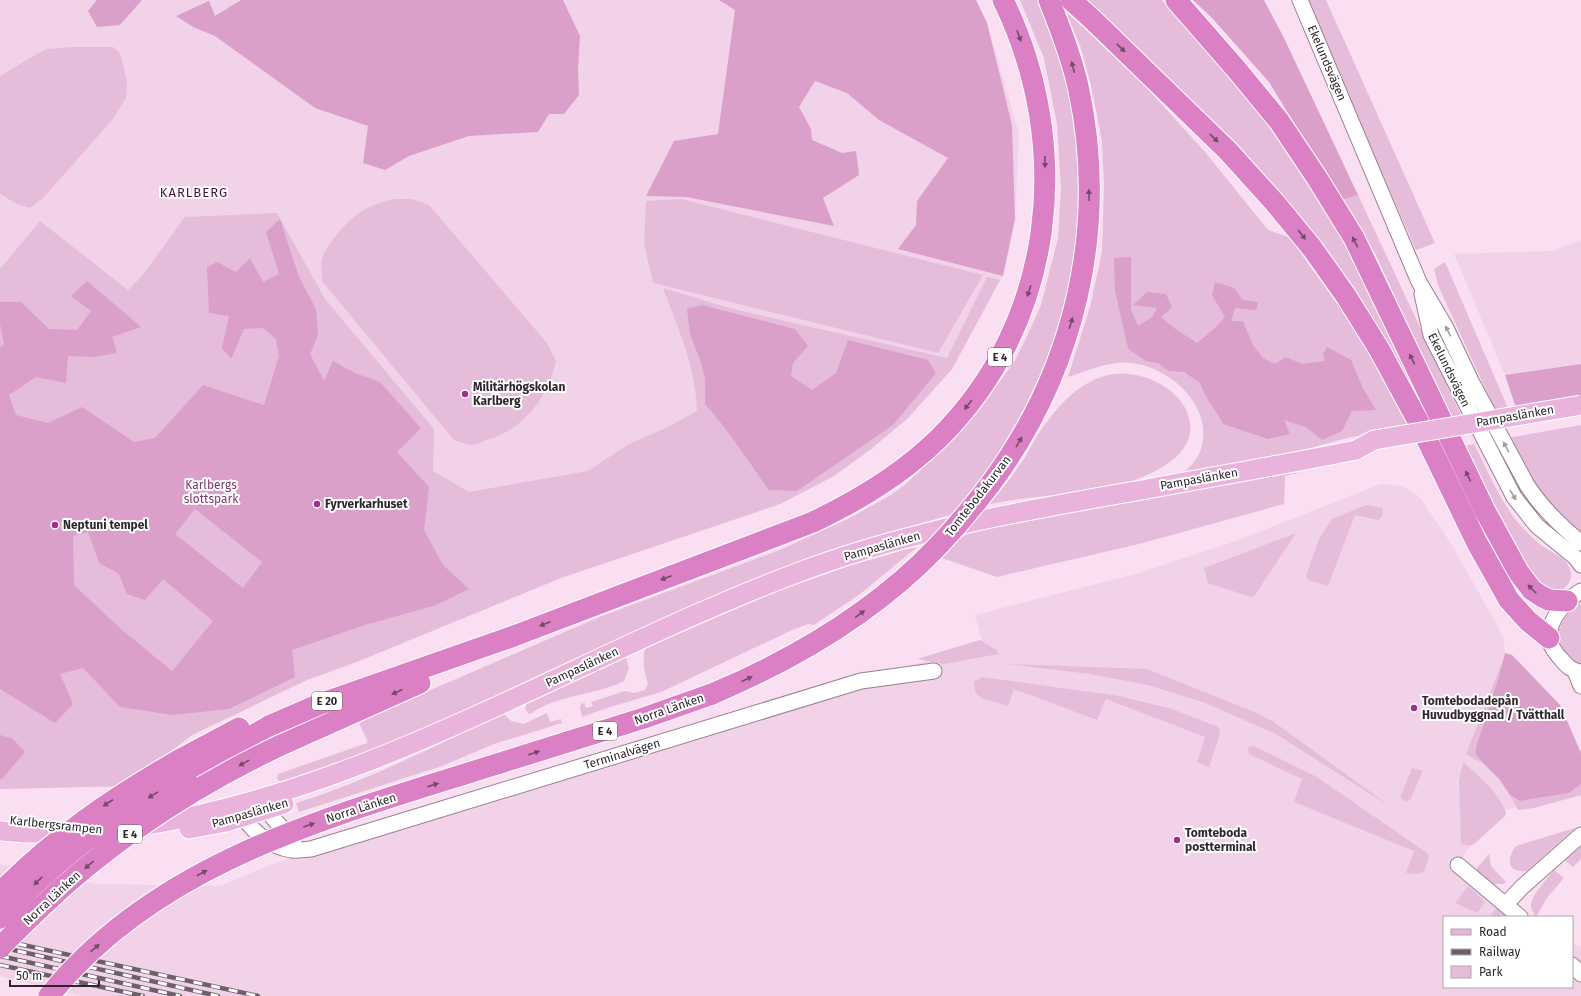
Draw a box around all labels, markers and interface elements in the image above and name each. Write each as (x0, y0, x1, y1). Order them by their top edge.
street label: Ekelundsvägen (1305, 23, 1349, 103)
one-way arrow (1016, 30, 1022, 42)
one-way arrow (1116, 43, 1126, 52)
one-way arrow (1070, 60, 1076, 72)
one-way arrow (1209, 133, 1219, 143)
one-way arrow (1042, 156, 1048, 169)
district label: KARLBERG (160, 185, 228, 200)
one-way arrow (1086, 188, 1092, 201)
one-way arrow (1297, 229, 1306, 240)
one-way arrow (1352, 236, 1359, 248)
one-way arrow (1025, 285, 1031, 297)
one-way arrow (1068, 317, 1074, 329)
one-way arrow (1445, 326, 1451, 337)
street label: Ekelundsvägen (1425, 331, 1473, 409)
road number: E 4 (988, 348, 1012, 366)
one-way arrow (1409, 353, 1415, 365)
place label: Militärhögskolan Karlberg (473, 380, 565, 408)
marker: Militärhögskolan Karlberg (460, 389, 470, 399)
one-way arrow (964, 399, 972, 410)
street label: Pampaslänken (1475, 402, 1555, 430)
one-way arrow (1015, 436, 1022, 448)
one-way arrow (1503, 441, 1510, 453)
street label: Tomtebodakurvan (942, 453, 1014, 539)
street label: Pampaslänken (1159, 465, 1239, 493)
one-way arrow (1465, 470, 1471, 482)
park label: Karlbergs slottspark (184, 478, 239, 506)
one-way arrow (1510, 489, 1517, 501)
place label: Fyrverkarhuset (325, 497, 408, 511)
marker: Fyrverkarhuset (312, 499, 322, 509)
place label: Neptuni tempel (63, 518, 148, 532)
marker: Neptuni tempel (50, 520, 60, 530)
street label: Pampaslänken (842, 528, 922, 564)
one-way arrow (660, 576, 672, 582)
one-way arrow (1527, 584, 1537, 594)
one-way arrow (854, 609, 865, 618)
one-way arrow (538, 622, 550, 628)
street label: Pampaslänken (543, 644, 621, 690)
one-way arrow (742, 676, 753, 682)
one-way arrow (391, 690, 403, 696)
street label: Norra Länken (632, 691, 706, 727)
road number: E 20 (312, 692, 342, 710)
place label: Tomtebodadepån Huvudbyggnad / Tvätthall (1422, 694, 1565, 722)
marker: Tomtebodadepån Huvudbyggnad / Tvätthall (1409, 703, 1419, 713)
road number: E 4 (593, 722, 617, 740)
street label: Terminalvägen (582, 736, 662, 772)
one-way arrow (529, 750, 541, 756)
one-way arrow (238, 760, 250, 766)
one-way arrow (427, 782, 439, 788)
street label: Norra Länken (324, 790, 398, 826)
one-way arrow (147, 792, 159, 799)
street label: Pampaslänken (210, 795, 290, 831)
one-way arrow (103, 799, 113, 807)
street label: Karlbergsrampen (9, 813, 103, 837)
one-way arrow (304, 822, 316, 828)
road number: E 4 (118, 825, 142, 843)
place label: Tomteboda postterminal (1185, 826, 1256, 854)
marker: Tomteboda postterminal (1172, 835, 1182, 845)
one-way arrow (83, 860, 94, 869)
street label: Norra Länken (21, 868, 83, 928)
one-way arrow (196, 870, 207, 877)
one-way arrow (33, 876, 43, 886)
legend (1443, 916, 1573, 988)
text: Road (1479, 925, 1507, 939)
one-way arrow (90, 943, 101, 952)
text: Railway (1479, 945, 1520, 959)
scale bar (10, 962, 99, 988)
text: Park (1479, 965, 1503, 979)
text: 50 m (16, 969, 42, 983)

